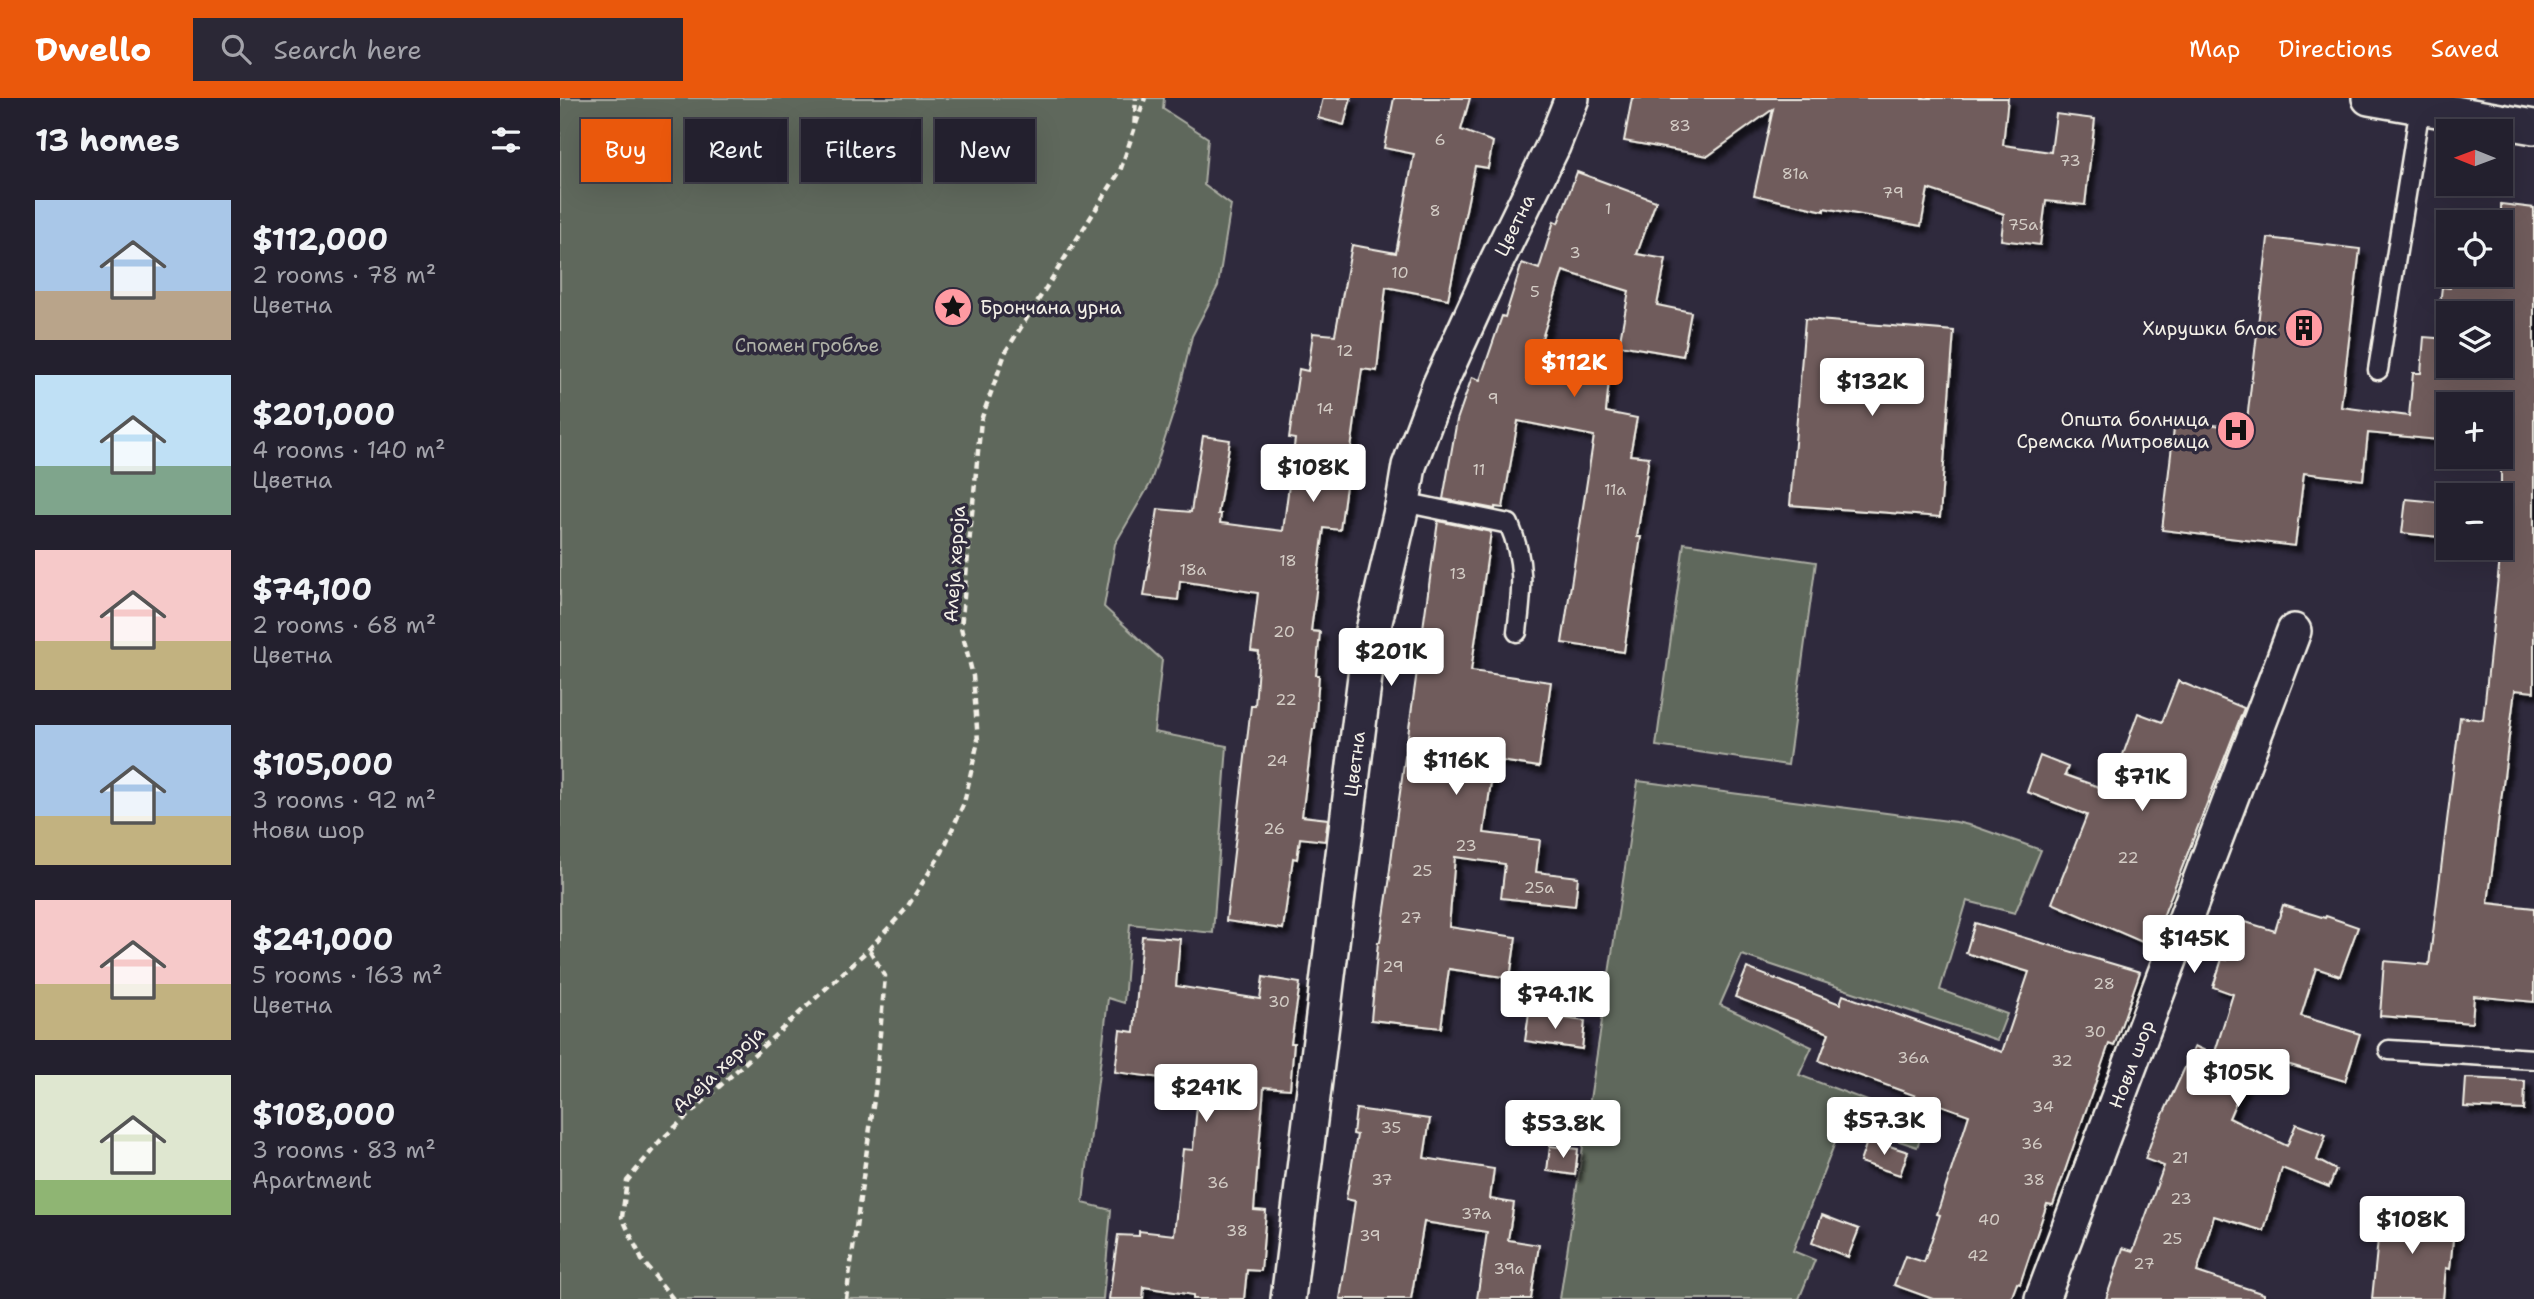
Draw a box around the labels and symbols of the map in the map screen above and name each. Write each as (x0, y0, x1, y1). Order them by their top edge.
house number: 83 (1669, 115, 1691, 136)
north arrow (2436, 119, 2513, 196)
house number: 6 (1434, 129, 1446, 150)
house number: 73 (2059, 150, 2081, 171)
house number: 81a (1782, 163, 1808, 184)
house number: 79 (1882, 182, 1904, 203)
street label: Цветна (1489, 190, 1540, 261)
house number: 1 (1605, 198, 1611, 219)
house number: 8 (1429, 200, 1441, 221)
house number: 75a (2008, 214, 2038, 235)
house number: 3 (1569, 242, 1581, 263)
house number: 10 (1391, 262, 1409, 283)
house number: 5 (1530, 281, 1540, 302)
place icon: Брончана урна (932, 286, 974, 328)
place label: Брончана урна (980, 295, 1122, 320)
building icon: Хирушки блок (2283, 307, 2325, 349)
place label: Хирушки блок (2143, 316, 2277, 341)
park label: Спомен гробље (735, 333, 879, 358)
house number: 12 (1336, 340, 1354, 361)
pin: $112K (1525, 340, 1623, 399)
pin: $132K (1823, 358, 1921, 418)
house number: 9 (1487, 388, 1499, 409)
house number: 14 (1316, 398, 1334, 419)
place label: Општа болница Сремска Митровица (2016, 407, 2209, 454)
hospital icon: Општа болница Сремска Митровица (2215, 409, 2257, 451)
pin: $108K (1264, 444, 1362, 504)
house number: 11 (1473, 459, 1485, 480)
house number: 11a (1604, 479, 1626, 500)
street label: Алеја хероја (938, 505, 971, 623)
house number: 18 (1279, 550, 1297, 571)
house number: 18a (1179, 559, 1207, 580)
house number: 13 (1449, 563, 1467, 584)
house number: 20 (1273, 621, 1295, 642)
pin: $201K (1342, 628, 1440, 688)
house number: 22 (1275, 689, 1297, 710)
street label: Цветна (1338, 729, 1371, 799)
pin: $116K (1407, 738, 1505, 797)
house number: 24 (1266, 750, 1288, 771)
pin: $71K (2101, 754, 2183, 813)
house number: 26 (1263, 818, 1285, 839)
house number: 23 (1455, 835, 1477, 856)
house number: 22 (2117, 847, 2139, 868)
house number: 25 (1412, 860, 1432, 881)
house number: 25a (1524, 877, 1554, 898)
house number: 27 (1400, 907, 1422, 928)
pin: $145K (2145, 916, 2243, 975)
house number: 29 (1382, 956, 1404, 977)
pin: $74.1K (1498, 972, 1612, 1031)
house number: 28 (2093, 973, 2115, 994)
house number: 30 (1268, 991, 1290, 1012)
street label: Нови шор (2103, 1016, 2160, 1112)
street label: Алеја хероја (667, 1020, 770, 1118)
house number: 30 (2084, 1021, 2106, 1042)
house number: 36a (1897, 1047, 1929, 1068)
pin: $105K (2189, 1049, 2287, 1109)
house number: 32 (2051, 1050, 2073, 1071)
pin: $241K (1157, 1065, 1255, 1124)
house number: 34 (2032, 1096, 2054, 1117)
pin: $57.3K (1827, 1098, 1941, 1157)
pin: $53.8K (1506, 1100, 1620, 1160)
house number: 35 (1381, 1117, 1401, 1138)
house number: 36 (2021, 1133, 2043, 1154)
house number: 21 (2171, 1147, 2189, 1168)
house number: 37 (1371, 1169, 1393, 1190)
house number: 38 (2023, 1169, 2045, 1190)
house number: 36 (1207, 1172, 1229, 1193)
house number: 23 (2170, 1188, 2192, 1209)
pin: $108K (2363, 1196, 2461, 1256)
house number: 37a (1461, 1203, 1491, 1224)
house number: 40 (1978, 1209, 2000, 1230)
house number: 38 (1226, 1220, 1248, 1241)
house number: 39 (1359, 1225, 1381, 1246)
house number: 25 (2162, 1228, 2182, 1249)
house number: 42 (1967, 1245, 1989, 1266)
house number: 27 (2133, 1253, 2155, 1274)
house number: 39a (1493, 1258, 1525, 1279)

